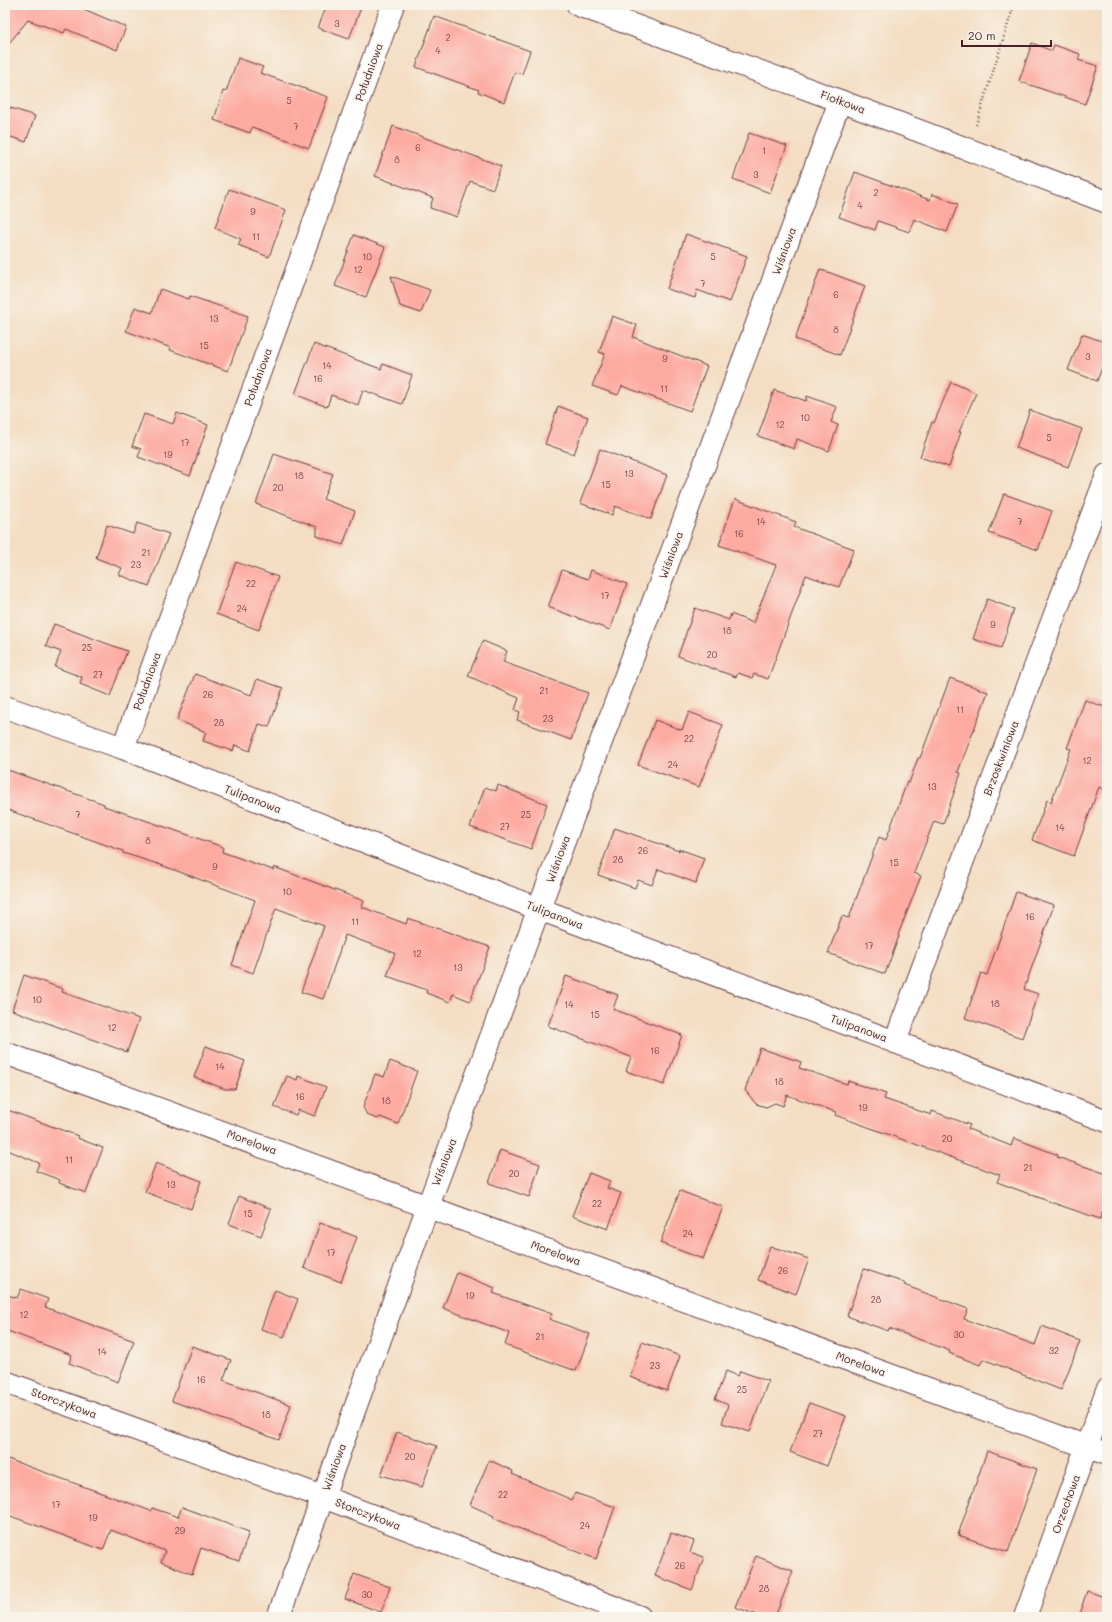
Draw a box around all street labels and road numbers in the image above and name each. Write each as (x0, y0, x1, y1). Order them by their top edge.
street label: Południowa (351, 40, 386, 103)
street label: Fiołkowa (818, 86, 868, 117)
street label: Wiśniowa (768, 225, 799, 277)
street label: Południowa (240, 345, 275, 408)
street label: Wiśniowa (655, 529, 686, 581)
street label: Południowa (129, 649, 164, 712)
street label: Brzoskwiniowa (979, 718, 1022, 798)
street label: Tulipanowa (223, 781, 284, 816)
street label: Wiśniowa (542, 833, 573, 885)
street label: Tulipanowa (525, 897, 586, 932)
street label: Tulipanowa (828, 1010, 890, 1045)
street label: Morelowa (225, 1126, 279, 1158)
street label: Wiśniowa (428, 1136, 459, 1188)
street label: Morelowa (529, 1237, 583, 1269)
street label: Morelowa (834, 1348, 888, 1380)
street label: Storczykowa (29, 1384, 99, 1421)
street label: Wiśniowa (318, 1441, 349, 1493)
street label: Orzechowa (1048, 1472, 1083, 1535)
street label: Storczykowa (333, 1494, 403, 1533)

